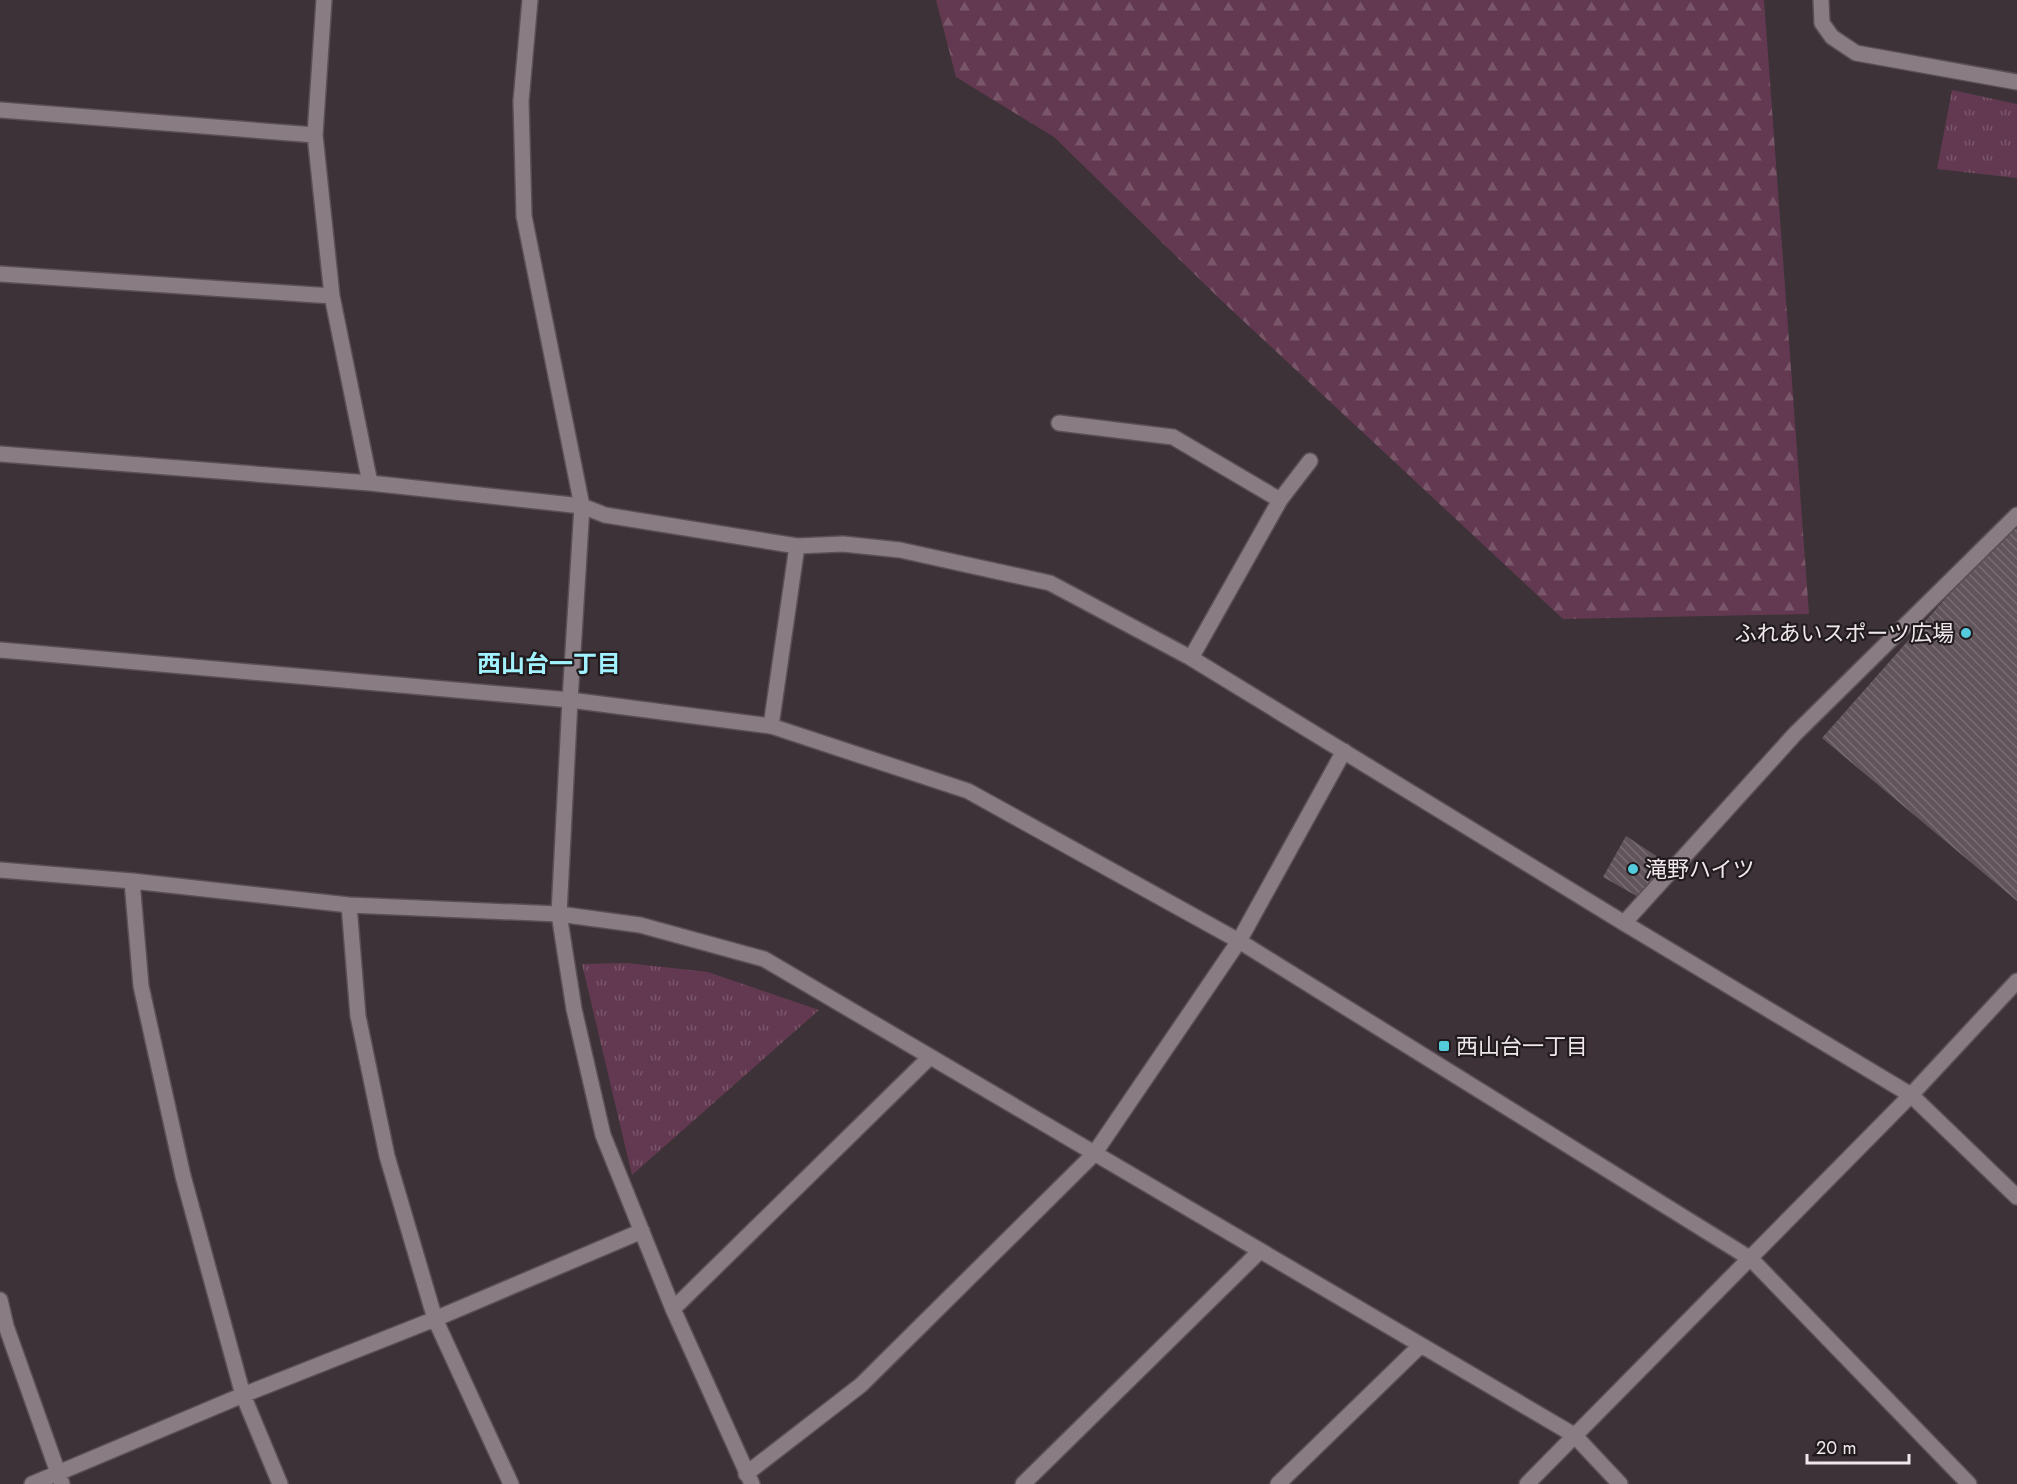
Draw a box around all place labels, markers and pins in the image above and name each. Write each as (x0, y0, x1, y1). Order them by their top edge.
place label: ふれあいスポーツ広場 (1734, 617, 1954, 649)
marker: ふれあいスポーツ広場 (1959, 626, 1973, 640)
place label: 滝野ハイツ (1645, 853, 1755, 885)
marker: 滝野ハイツ (1626, 862, 1640, 876)
place label: 西山台一丁目 (1456, 1030, 1588, 1062)
marker: 西山台一丁目 (1437, 1039, 1451, 1053)

